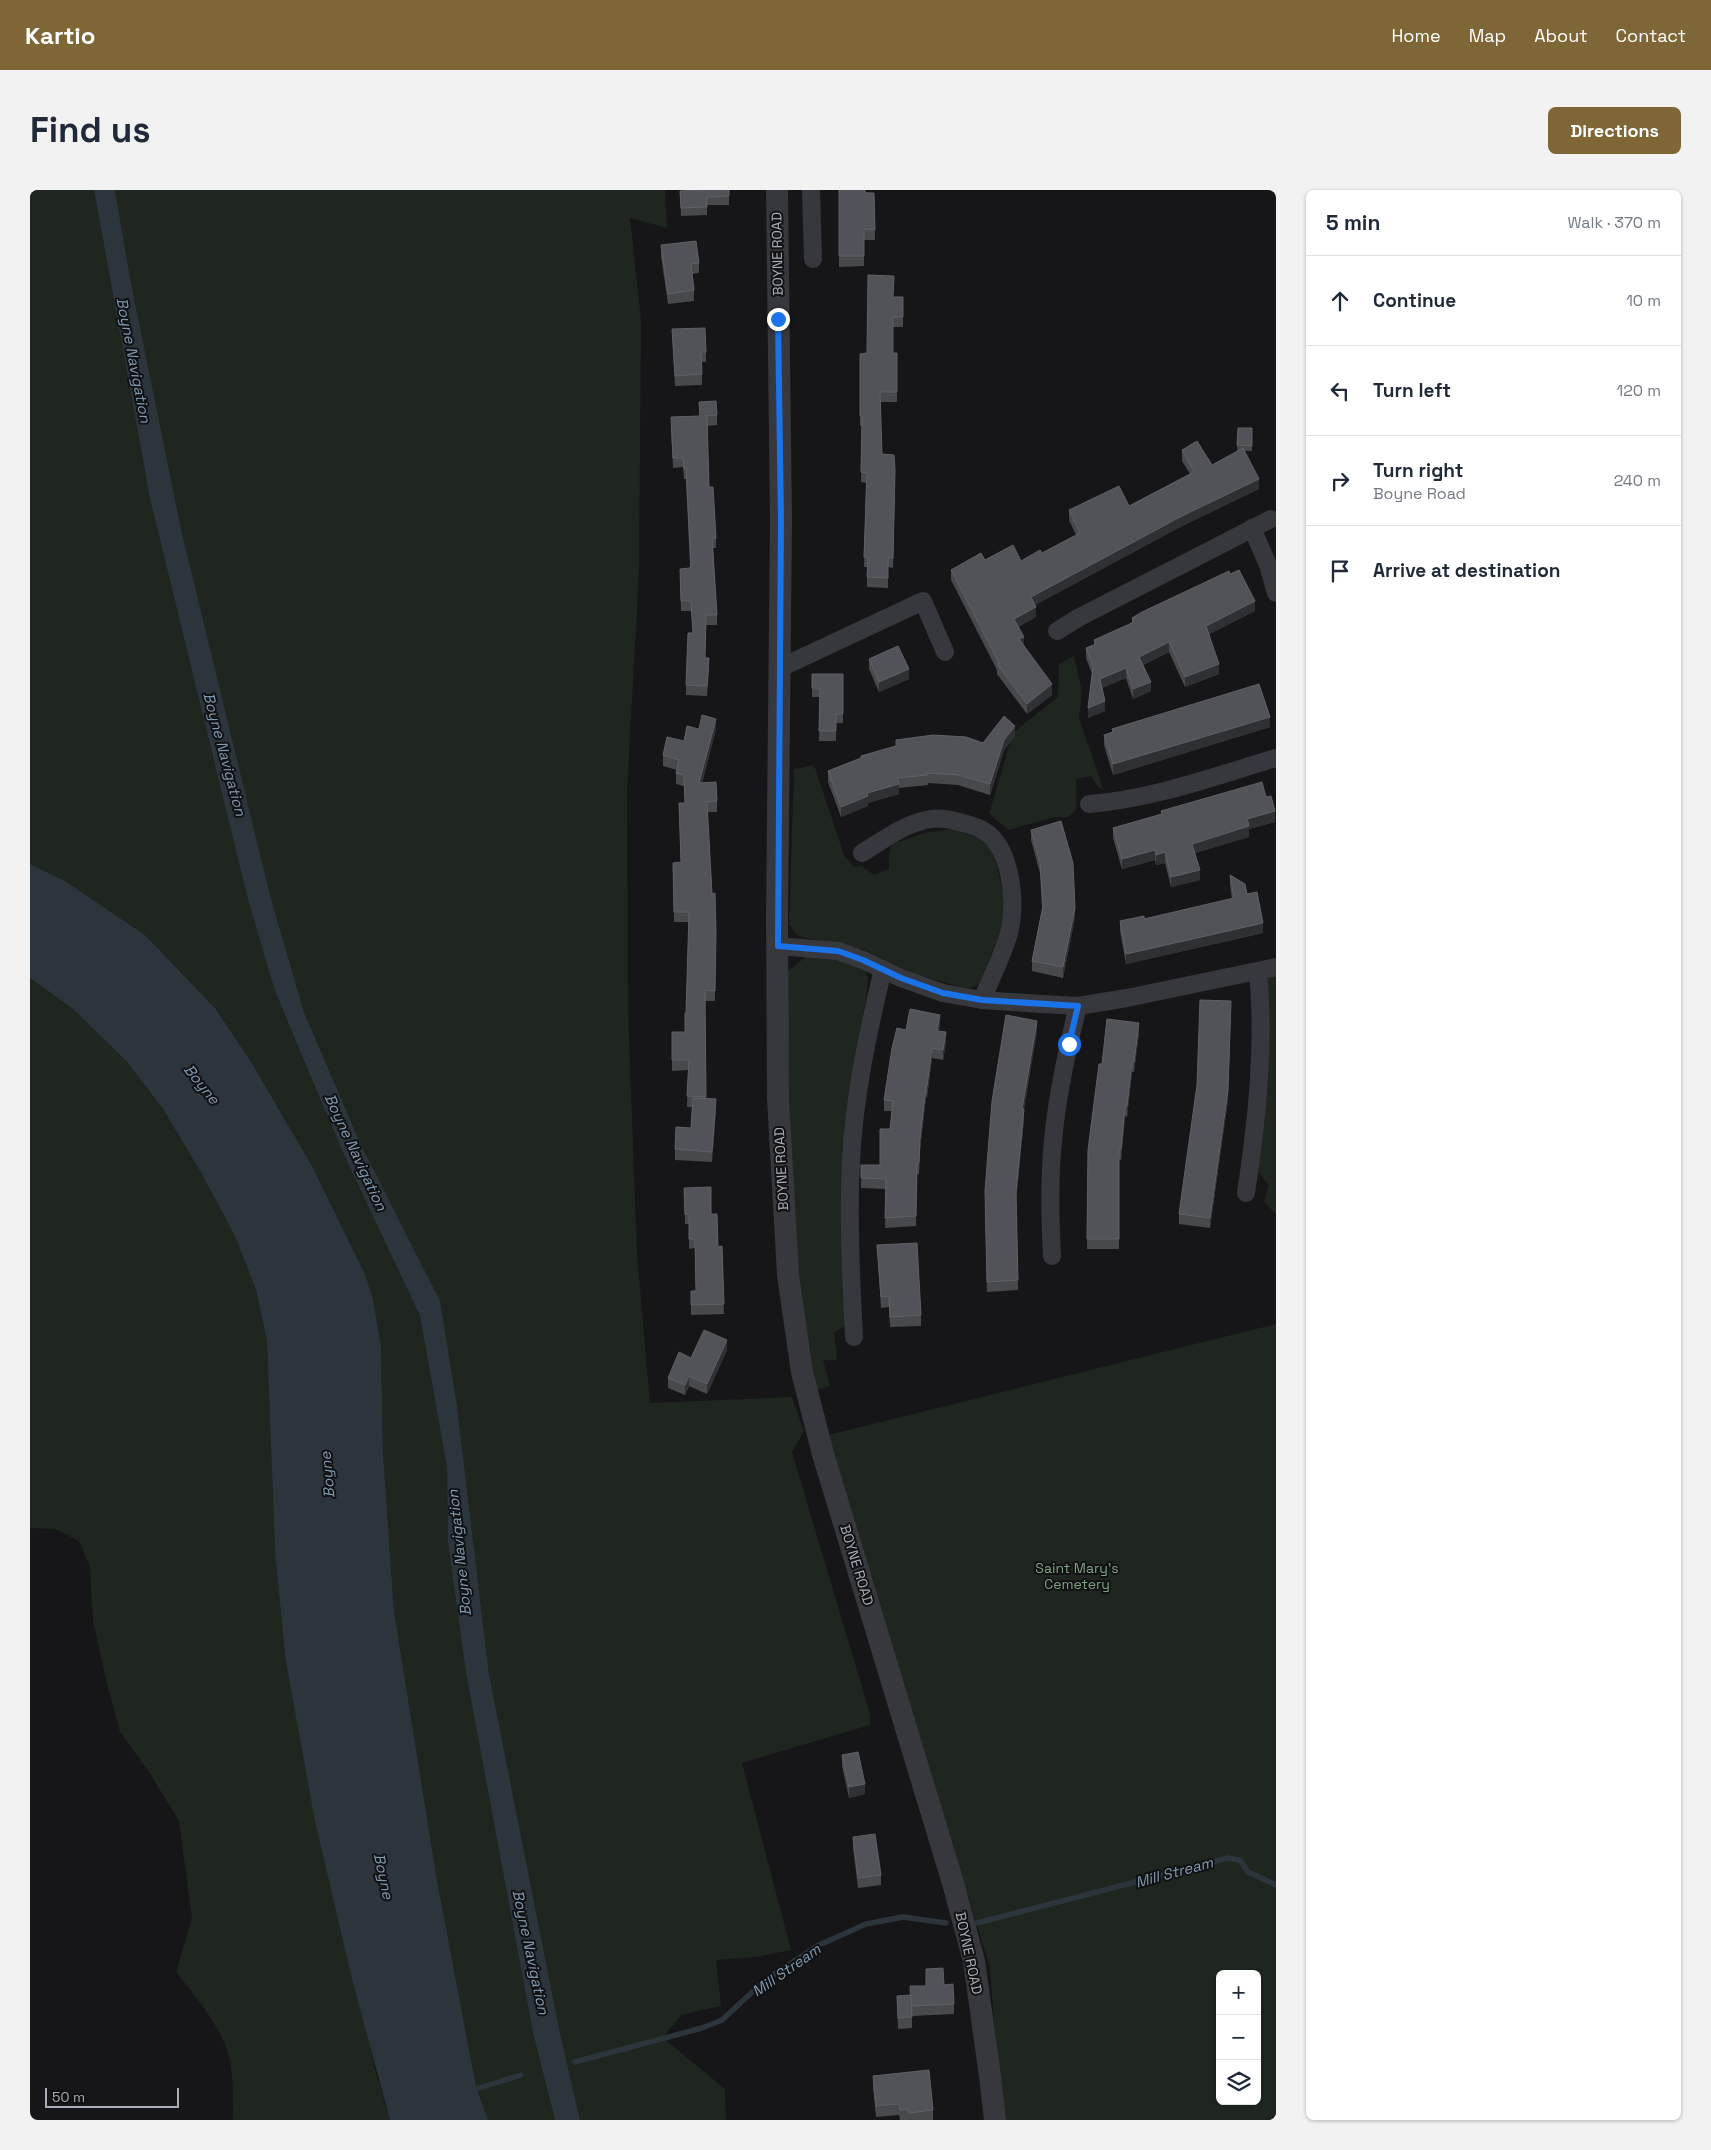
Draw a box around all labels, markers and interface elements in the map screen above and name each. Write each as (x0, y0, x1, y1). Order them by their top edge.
text: Kartio (25, 20, 95, 51)
text: Home (1392, 24, 1441, 47)
text: Map (1469, 24, 1506, 47)
text: About (1534, 24, 1588, 47)
text: Contact (1616, 24, 1686, 47)
button: Directions (1548, 107, 1681, 154)
text: Find us (30, 108, 151, 152)
text: 5 min (1326, 209, 1380, 236)
street label: BOYNE ROAD (767, 212, 787, 296)
text: Walk · 370 m (1568, 212, 1661, 233)
icon: ahead (1326, 287, 1354, 315)
text: Continue (1373, 288, 1456, 313)
text: 10 m (1626, 290, 1661, 311)
water label: Boyne Navigation (113, 296, 156, 425)
route end (767, 308, 790, 331)
icon: left (1326, 377, 1354, 405)
text: Turn left (1373, 378, 1451, 403)
text: 120 m (1617, 380, 1661, 401)
text: Turn right (1373, 458, 1463, 483)
icon: right (1326, 467, 1354, 495)
text: 240 m (1614, 470, 1661, 491)
text: Boyne Road (1373, 483, 1466, 504)
icon: arrive (1326, 557, 1354, 585)
text: Arrive at destination (1373, 558, 1561, 583)
water label: Boyne Navigation (199, 690, 251, 819)
route start (1058, 1033, 1081, 1056)
water label: Boyne (180, 1060, 225, 1109)
water label: Boyne Navigation (321, 1090, 392, 1214)
street label: BOYNE ROAD (770, 1127, 792, 1211)
water label: Boyne (315, 1450, 338, 1499)
water label: Boyne Navigation (443, 1488, 475, 1617)
street label: BOYNE ROAD (836, 1522, 878, 1608)
park label: Saint Mary's Cemetery (1035, 1559, 1119, 1593)
water label: Boyne (370, 1851, 398, 1902)
water label: Mill Stream (1133, 1852, 1216, 1891)
water label: Boyne Navigation (508, 1888, 554, 2017)
street label: BOYNE ROAD (951, 1910, 987, 1996)
water label: Mill Stream (748, 1939, 825, 2001)
map controls (1216, 1970, 1261, 2105)
button: + (1216, 1970, 1261, 2015)
button: − (1216, 2015, 1261, 2060)
button: layers (1216, 2060, 1261, 2105)
scale bar (45, 2085, 179, 2108)
text: 50 m (52, 2088, 85, 2106)

